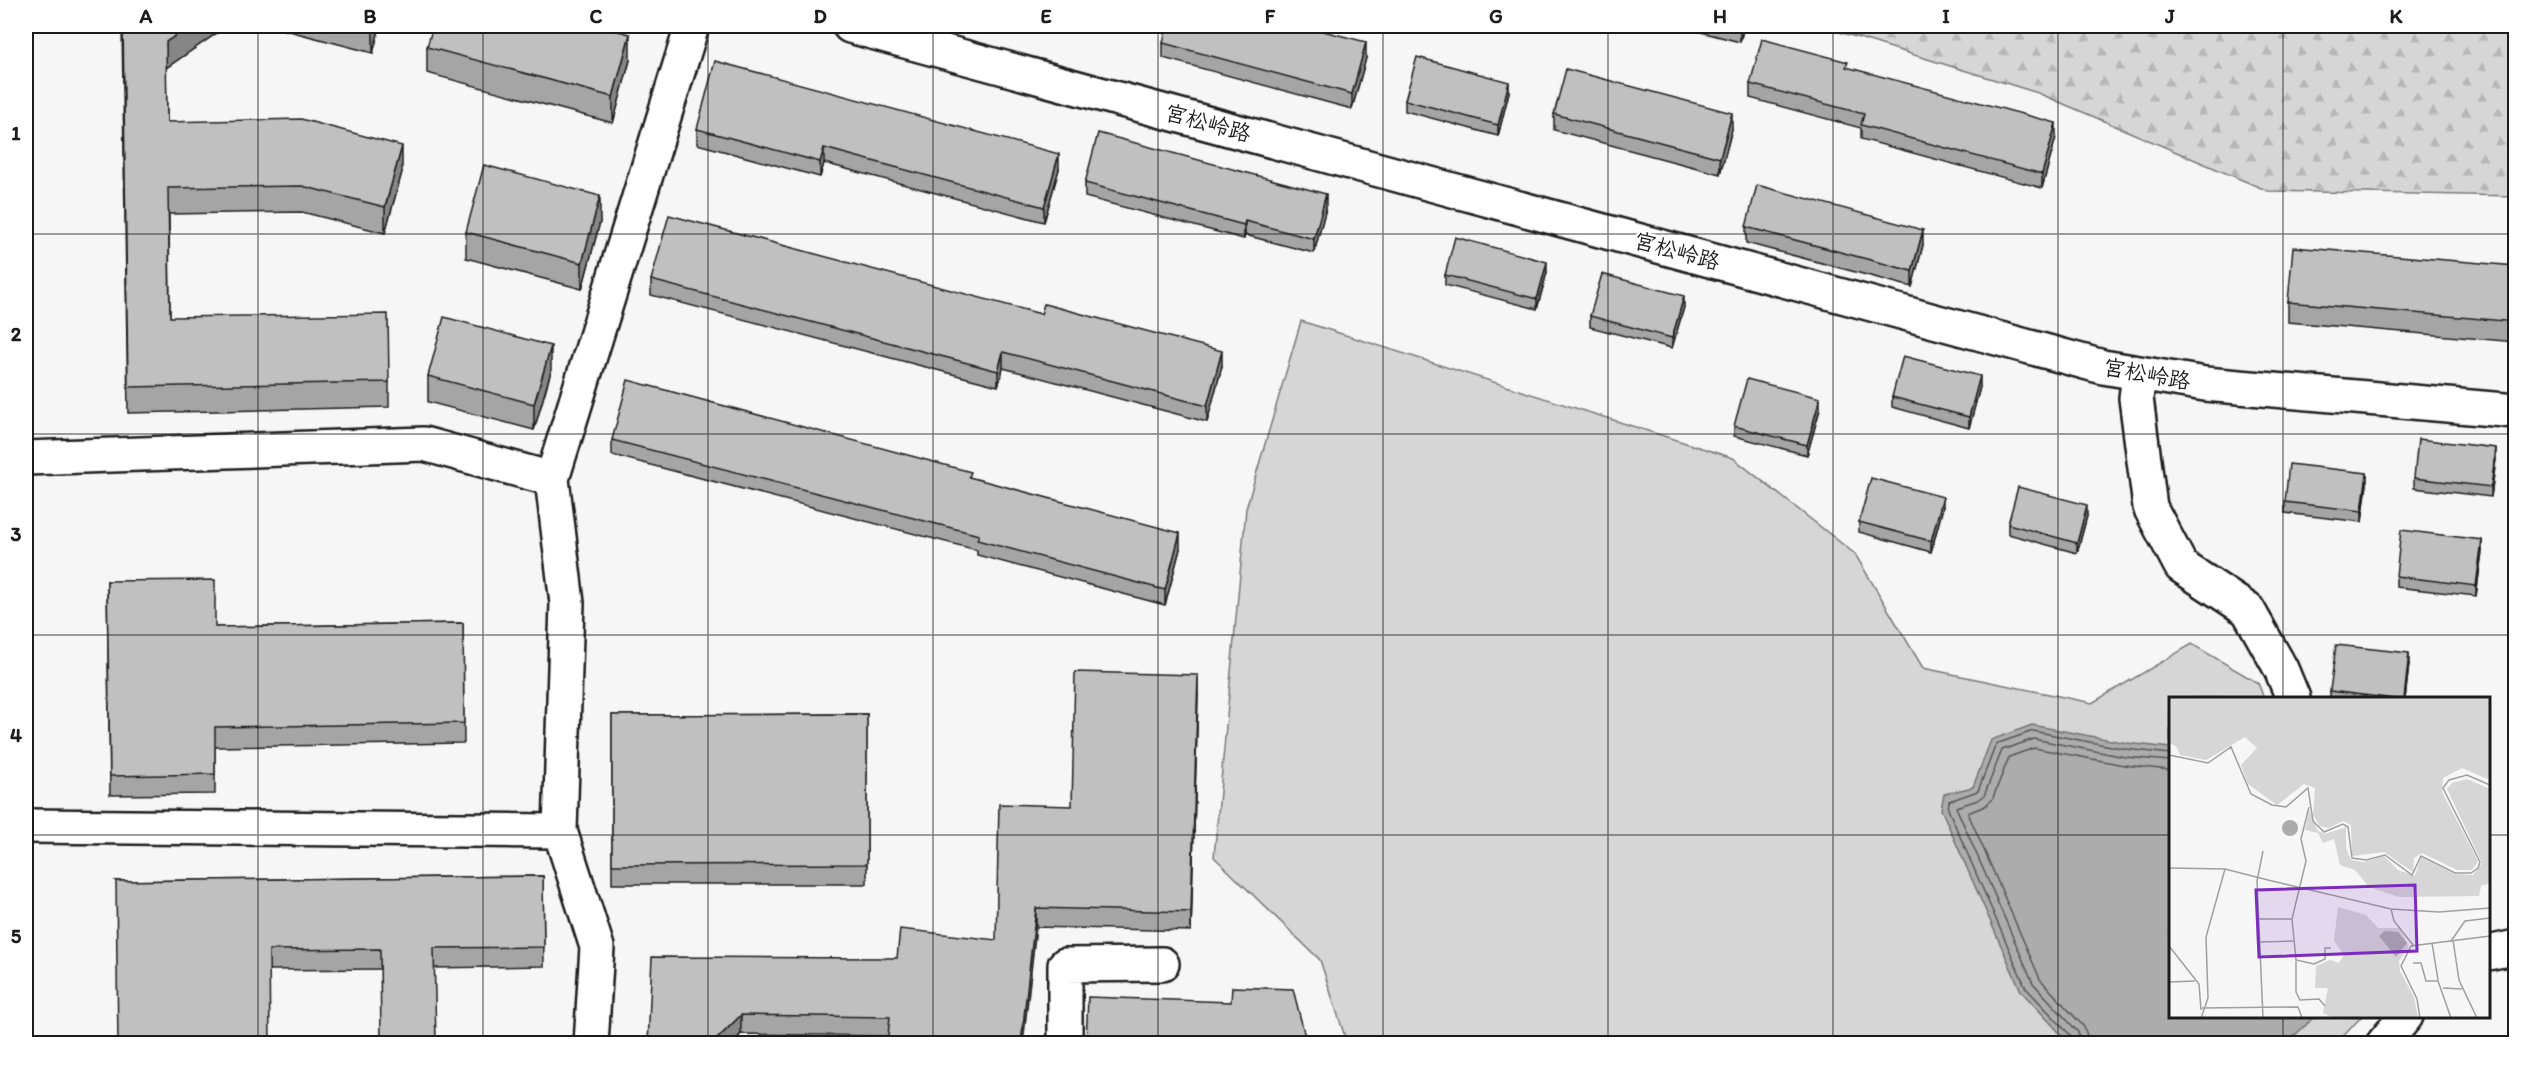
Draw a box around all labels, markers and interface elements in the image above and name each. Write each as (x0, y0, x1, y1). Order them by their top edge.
text: A (139, 4, 153, 28)
text: B (364, 4, 377, 28)
text: C (590, 4, 603, 28)
text: D (813, 4, 827, 28)
text: E (1040, 4, 1052, 28)
text: F (1265, 4, 1276, 28)
text: G (1489, 4, 1503, 28)
text: H (1713, 4, 1727, 28)
text: I (1942, 4, 1950, 28)
text: J (2164, 4, 2175, 28)
text: K (2390, 4, 2404, 28)
street label: 宫松岭路 (1162, 99, 1254, 147)
text: 1 (11, 121, 21, 145)
street label: 宫松岭路 (1631, 227, 1723, 275)
text: 2 (11, 322, 22, 346)
street label: 宫松岭路 (2101, 353, 2193, 395)
text: 3 (11, 522, 22, 546)
inset map (2169, 697, 2490, 1018)
text: 4 (10, 723, 22, 747)
text: 5 (11, 924, 22, 948)

